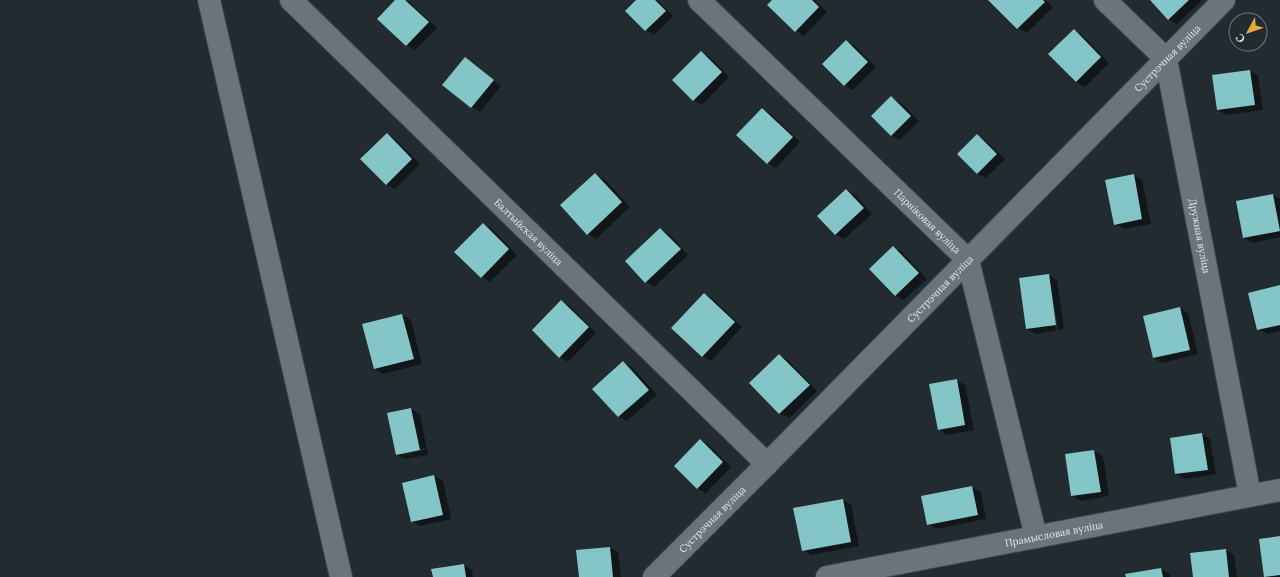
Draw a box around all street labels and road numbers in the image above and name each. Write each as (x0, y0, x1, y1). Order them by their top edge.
street label: Сустрэчная вуліца (1131, 22, 1203, 95)
street label: Парніковая вуліца (891, 186, 963, 257)
street label: Балтыйская вуліца (491, 196, 565, 268)
street label: Дружная вуліца (1186, 197, 1213, 274)
street label: Сустрэчная вуліца (904, 253, 976, 325)
street label: Сустрэчная вуліца (676, 483, 749, 556)
street label: Прамысловая вуліца (1004, 518, 1104, 550)

